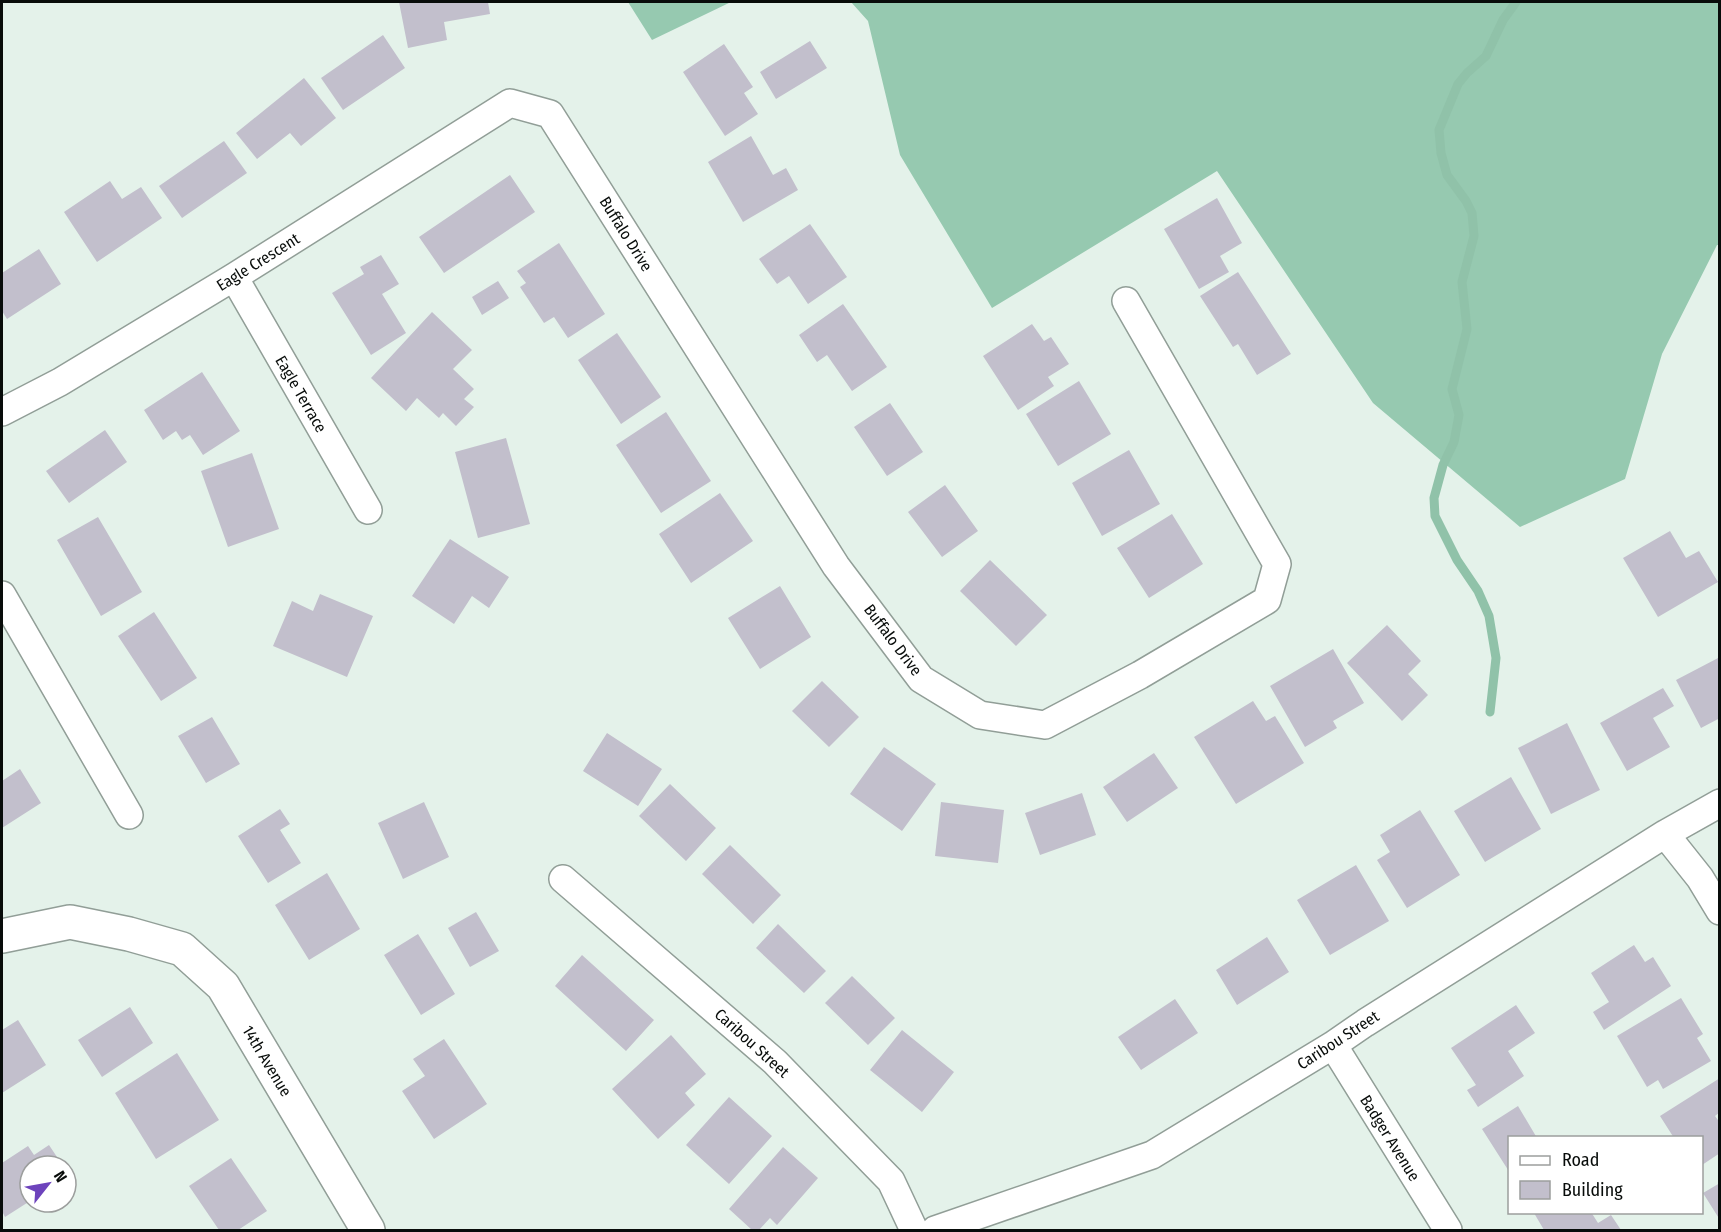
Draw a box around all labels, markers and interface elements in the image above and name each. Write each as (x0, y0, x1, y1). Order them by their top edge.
street label: Buffalo Drive (596, 193, 656, 275)
street label: Eagle Crescent (213, 229, 304, 295)
street label: Eagle Terrace (271, 352, 331, 436)
street label: Buffalo Drive (860, 601, 926, 680)
street label: Caribou Street (711, 1005, 794, 1082)
street label: Caribou Street (1293, 1006, 1383, 1074)
street label: 14th Avenue (238, 1022, 296, 1100)
street label: Badger Avenue (1356, 1092, 1424, 1185)
legend (1508, 1136, 1703, 1214)
text: Road (1562, 1149, 1599, 1171)
north arrow (18, 1154, 78, 1214)
text: N (50, 1168, 71, 1186)
text: Building (1562, 1179, 1623, 1201)

